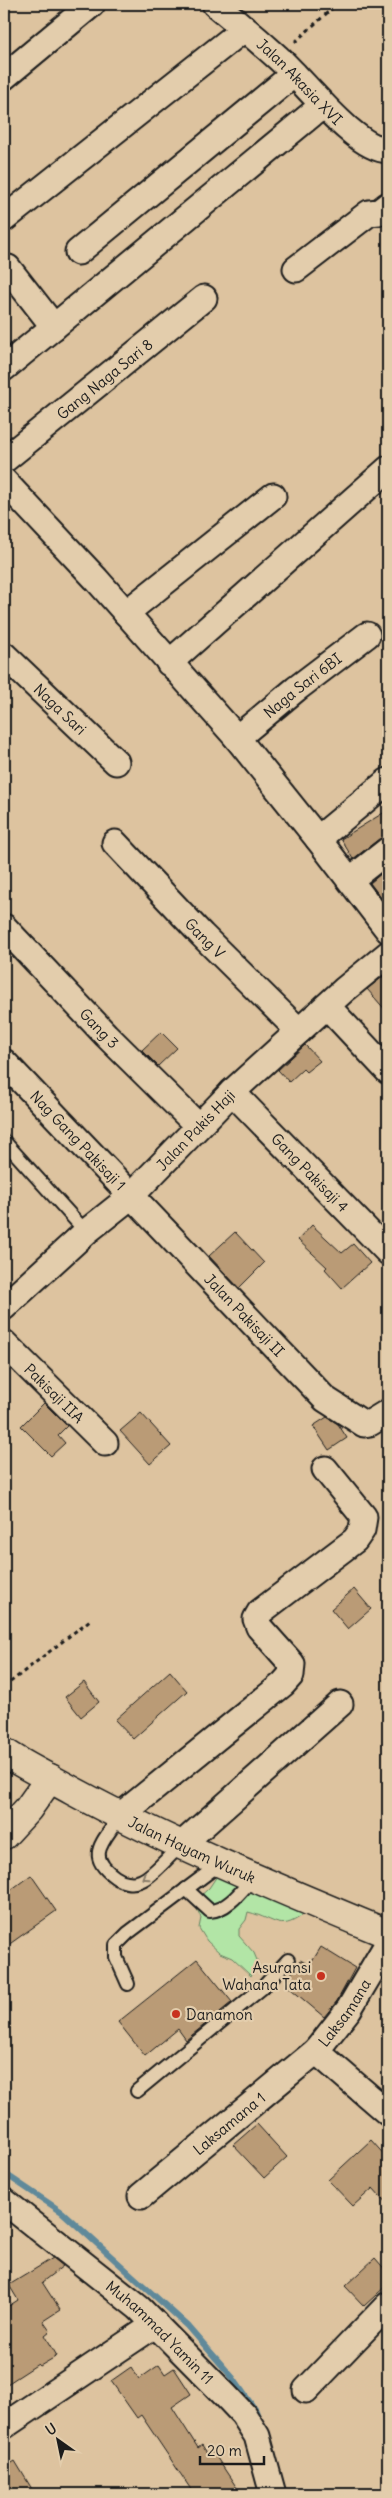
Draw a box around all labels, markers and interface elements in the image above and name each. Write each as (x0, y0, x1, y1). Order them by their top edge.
street label: Jalan Akasia XVI (253, 34, 347, 129)
street label: Gang Naga Sari 8 (52, 334, 156, 423)
street label: Naga Sari 6BI (259, 649, 345, 722)
street label: Naga Sari (30, 679, 91, 738)
street label: Gang V (181, 914, 229, 962)
street label: Gang 3 (76, 1004, 123, 1052)
street label: Jalan Pakis Haji (152, 1085, 239, 1174)
street label: Nag Gang Pakisaji 1 (27, 1086, 130, 1194)
street label: Gang Pakisaji 4 (268, 1129, 353, 1216)
street label: Jalan Pakisaji II (201, 1269, 289, 1360)
street label: Pakisaji IIA (21, 1359, 89, 1427)
street label: Jalan Hayam Wuruk (125, 1812, 259, 1887)
one-way arrow (141, 1871, 150, 1880)
place label: Asuransi Wahana Tata (222, 1958, 311, 1994)
marker: Asuransi Wahana Tata (315, 1970, 327, 1982)
street label: Laksamana (314, 1975, 375, 2050)
place label: Danamon (186, 2005, 253, 2024)
marker: Danamon (170, 2008, 182, 2020)
street label: Laksamana 1 (189, 2088, 269, 2159)
street label: Muhammad Yamin 11 (102, 2276, 218, 2388)
north arrow (32, 2416, 82, 2466)
text: U (42, 2419, 60, 2439)
scale bar (200, 2433, 263, 2465)
text: 20 m (207, 2441, 242, 2460)

